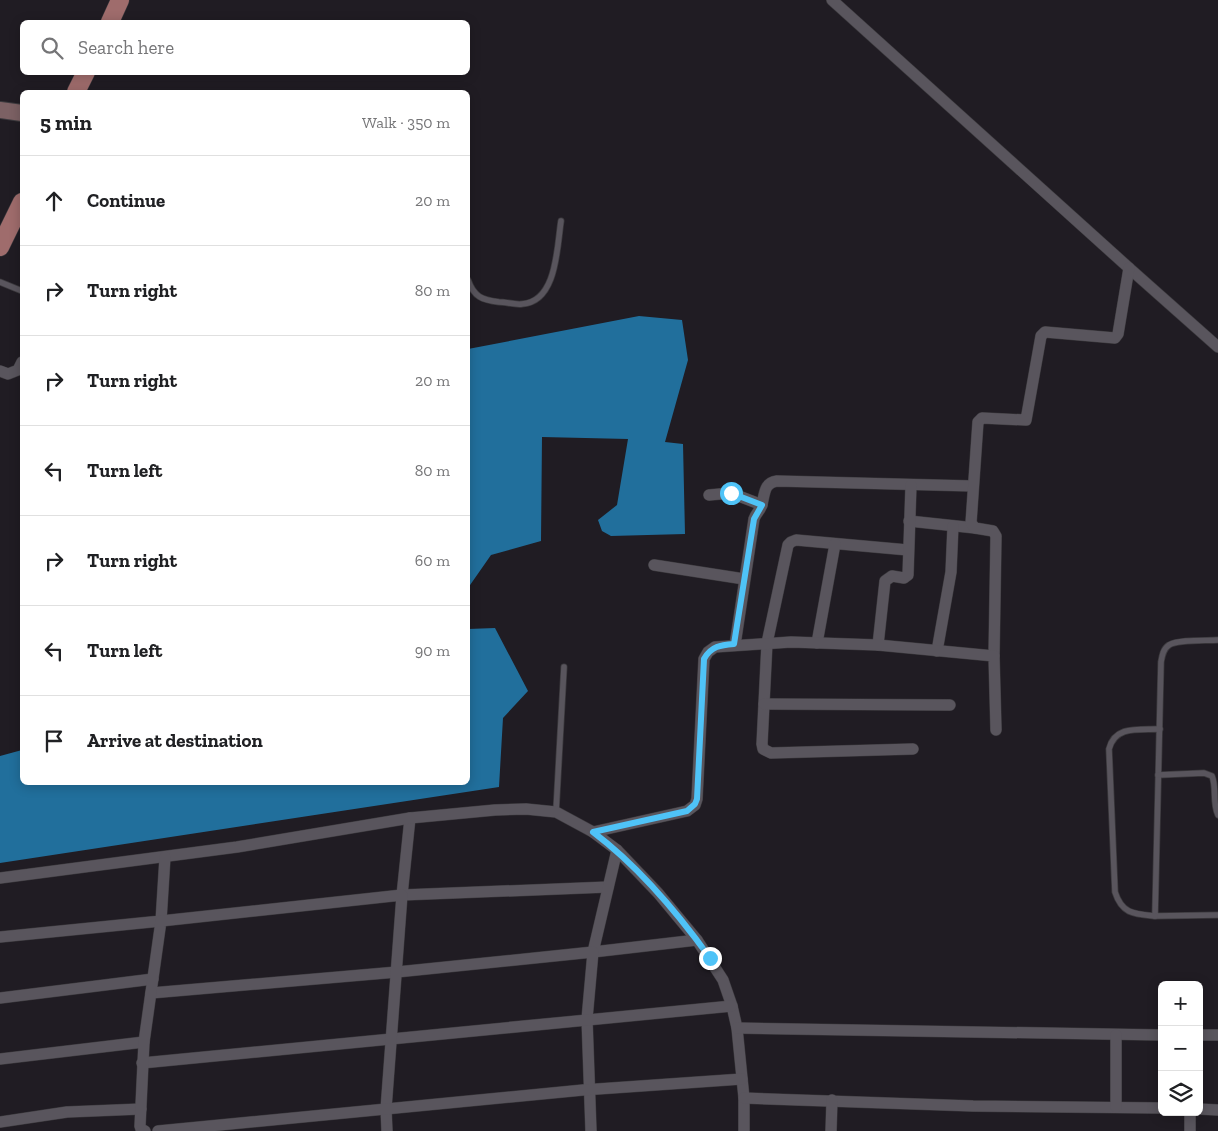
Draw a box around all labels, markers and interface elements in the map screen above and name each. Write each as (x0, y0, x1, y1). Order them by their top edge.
search box (20, 20, 470, 75)
icon: search (38, 34, 66, 62)
text: Search here (78, 36, 174, 59)
text: 5 min (40, 110, 92, 135)
text: Walk · 350 m (362, 113, 450, 132)
icon: ahead (40, 187, 68, 215)
text: Continue (87, 189, 165, 212)
text: 20 m (415, 191, 450, 210)
icon: right (40, 277, 68, 305)
text: Turn right (87, 279, 177, 302)
text: 80 m (415, 281, 450, 300)
icon: right (40, 367, 68, 395)
text: Turn right (87, 369, 177, 392)
text: 20 m (415, 371, 450, 390)
icon: left (40, 457, 68, 485)
text: Turn left (87, 459, 162, 482)
text: 80 m (415, 461, 450, 480)
route start (720, 482, 743, 505)
icon: right (40, 547, 68, 575)
text: Turn right (87, 549, 177, 572)
text: 60 m (415, 551, 450, 570)
icon: left (40, 637, 68, 665)
text: Turn left (87, 639, 162, 662)
text: 90 m (415, 641, 450, 660)
icon: arrive (40, 727, 68, 755)
text: Arrive at destination (87, 729, 263, 752)
route end (699, 947, 722, 970)
map controls (1158, 981, 1203, 1116)
button: + (1158, 981, 1203, 1026)
button: − (1158, 1026, 1203, 1071)
button: layers (1158, 1071, 1203, 1116)

